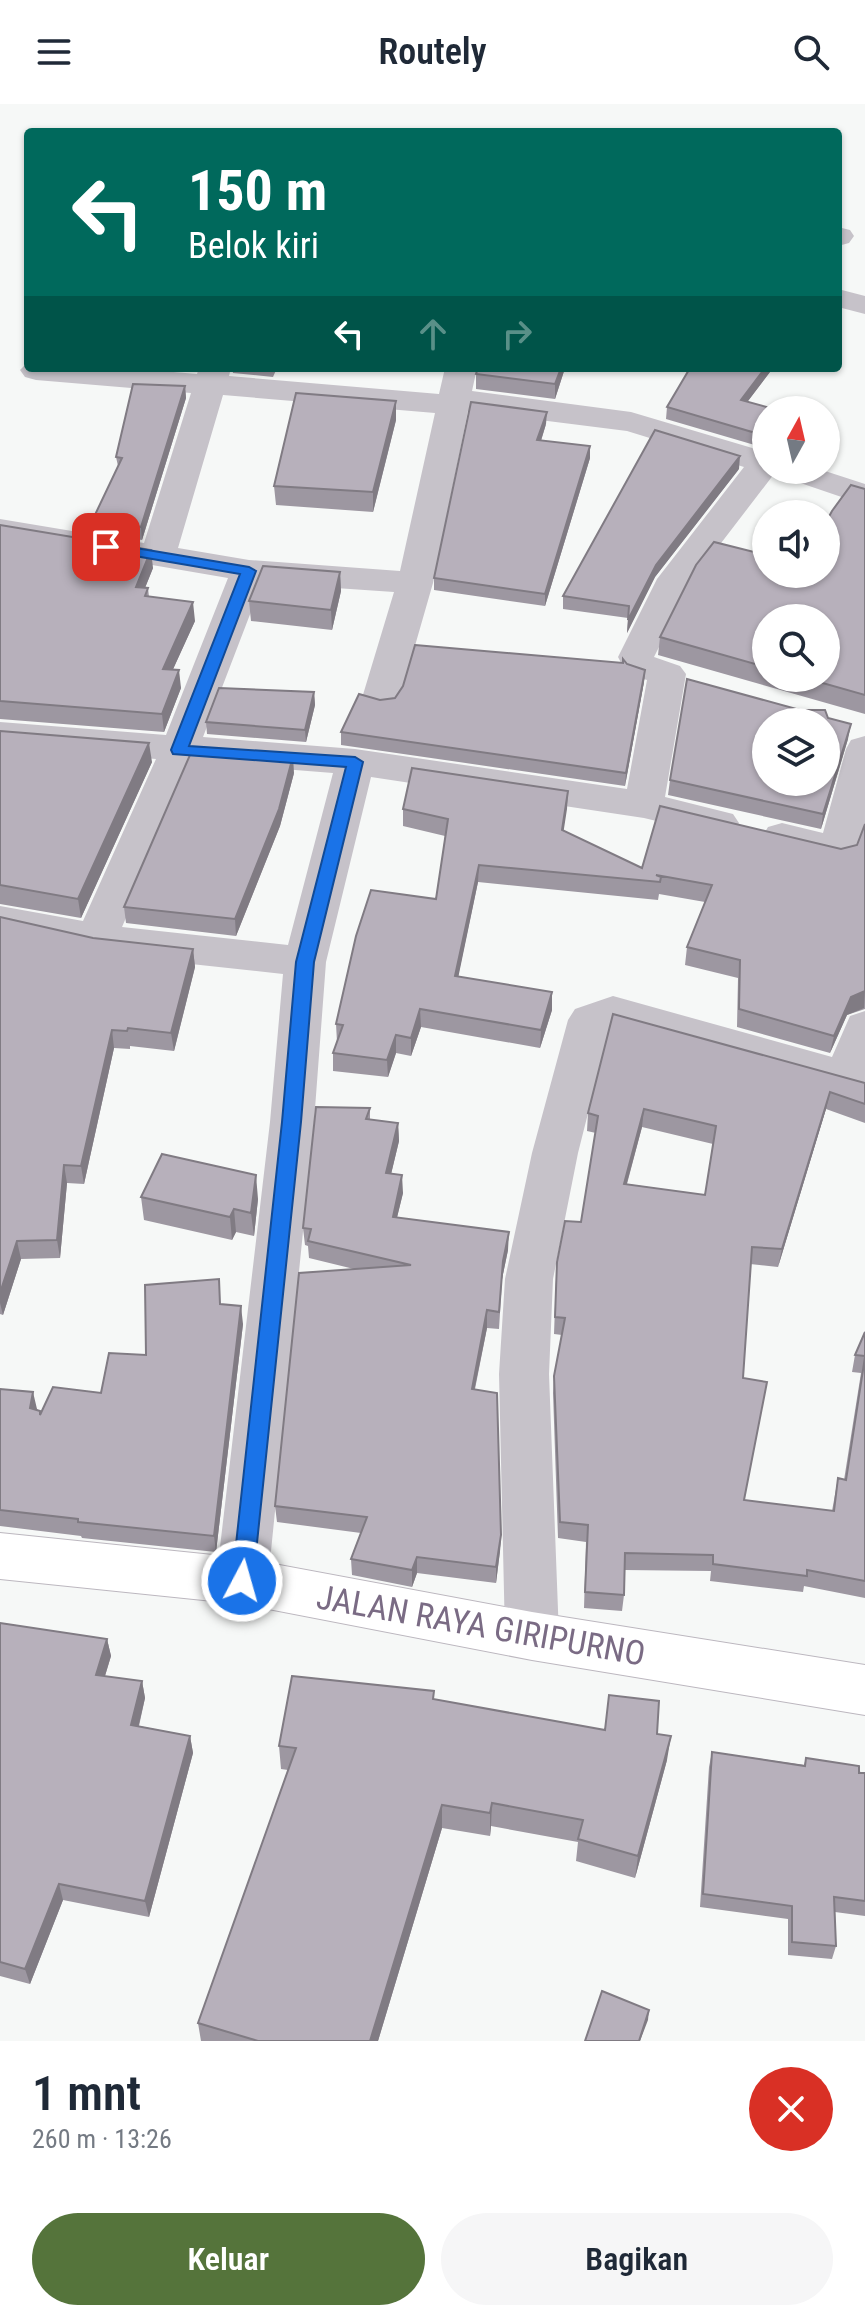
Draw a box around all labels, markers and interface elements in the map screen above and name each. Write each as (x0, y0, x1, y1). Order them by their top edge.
icon: menu (32, 30, 76, 74)
icon: search (789, 30, 833, 74)
text: Routely (378, 31, 487, 73)
text: 150 m (188, 158, 327, 224)
icon: left (56, 160, 160, 264)
text: Belok kiri (188, 225, 319, 267)
icon: left (327, 312, 371, 356)
icon: ahead (411, 312, 455, 356)
icon: right (495, 312, 539, 356)
north arrow (752, 396, 840, 484)
map controls (752, 396, 840, 796)
button: sound (752, 500, 840, 588)
pin (72, 513, 140, 581)
icon: arrive (84, 525, 128, 569)
button: search (752, 604, 840, 692)
button: layers (752, 708, 840, 796)
position arrow (200, 1539, 284, 1623)
street label: JALAN RAYA GIRIPURNO (314, 1576, 648, 1674)
text: 1 mnt (32, 2065, 141, 2122)
button: close (749, 2067, 833, 2151)
text: 260 m · 13:26 (32, 2124, 172, 2154)
button: Keluar (32, 2213, 425, 2305)
button: Bagikan (441, 2213, 833, 2305)

